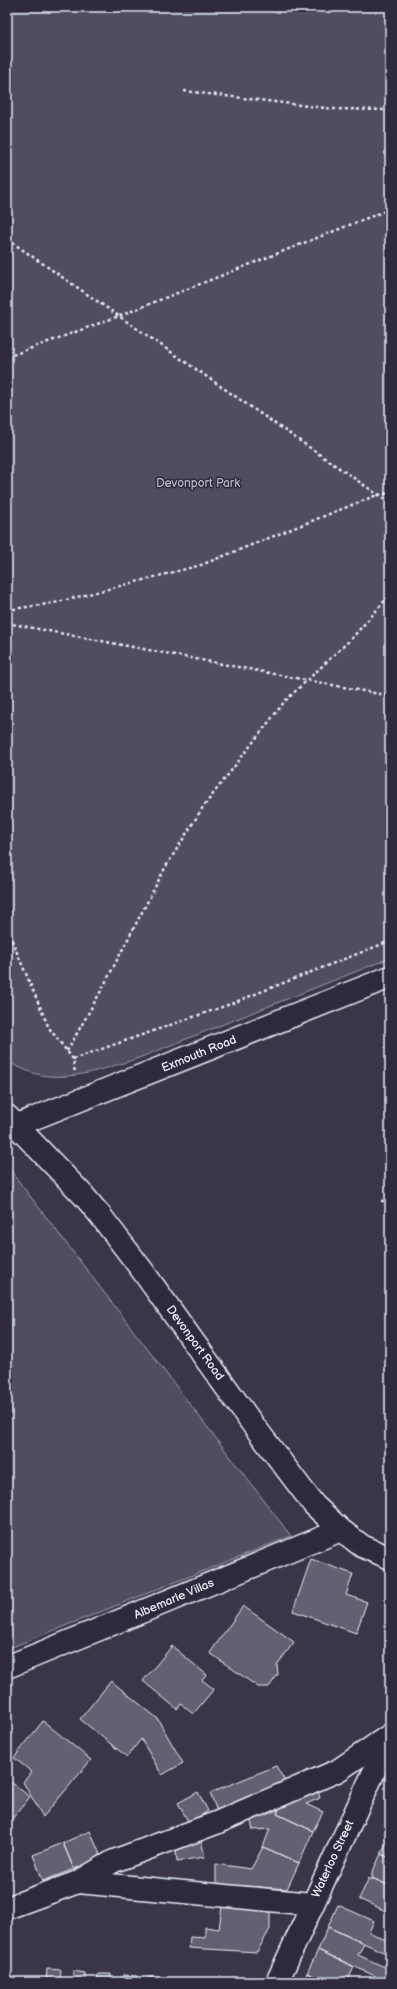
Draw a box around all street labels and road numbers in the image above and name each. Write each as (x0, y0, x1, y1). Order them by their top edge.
street label: Exmouth Road (159, 1032, 239, 1076)
street label: Devonport Road (163, 1303, 227, 1384)
street label: Albemarle Villas (132, 1575, 216, 1623)
street label: Waterloo Street (308, 1817, 358, 1900)

